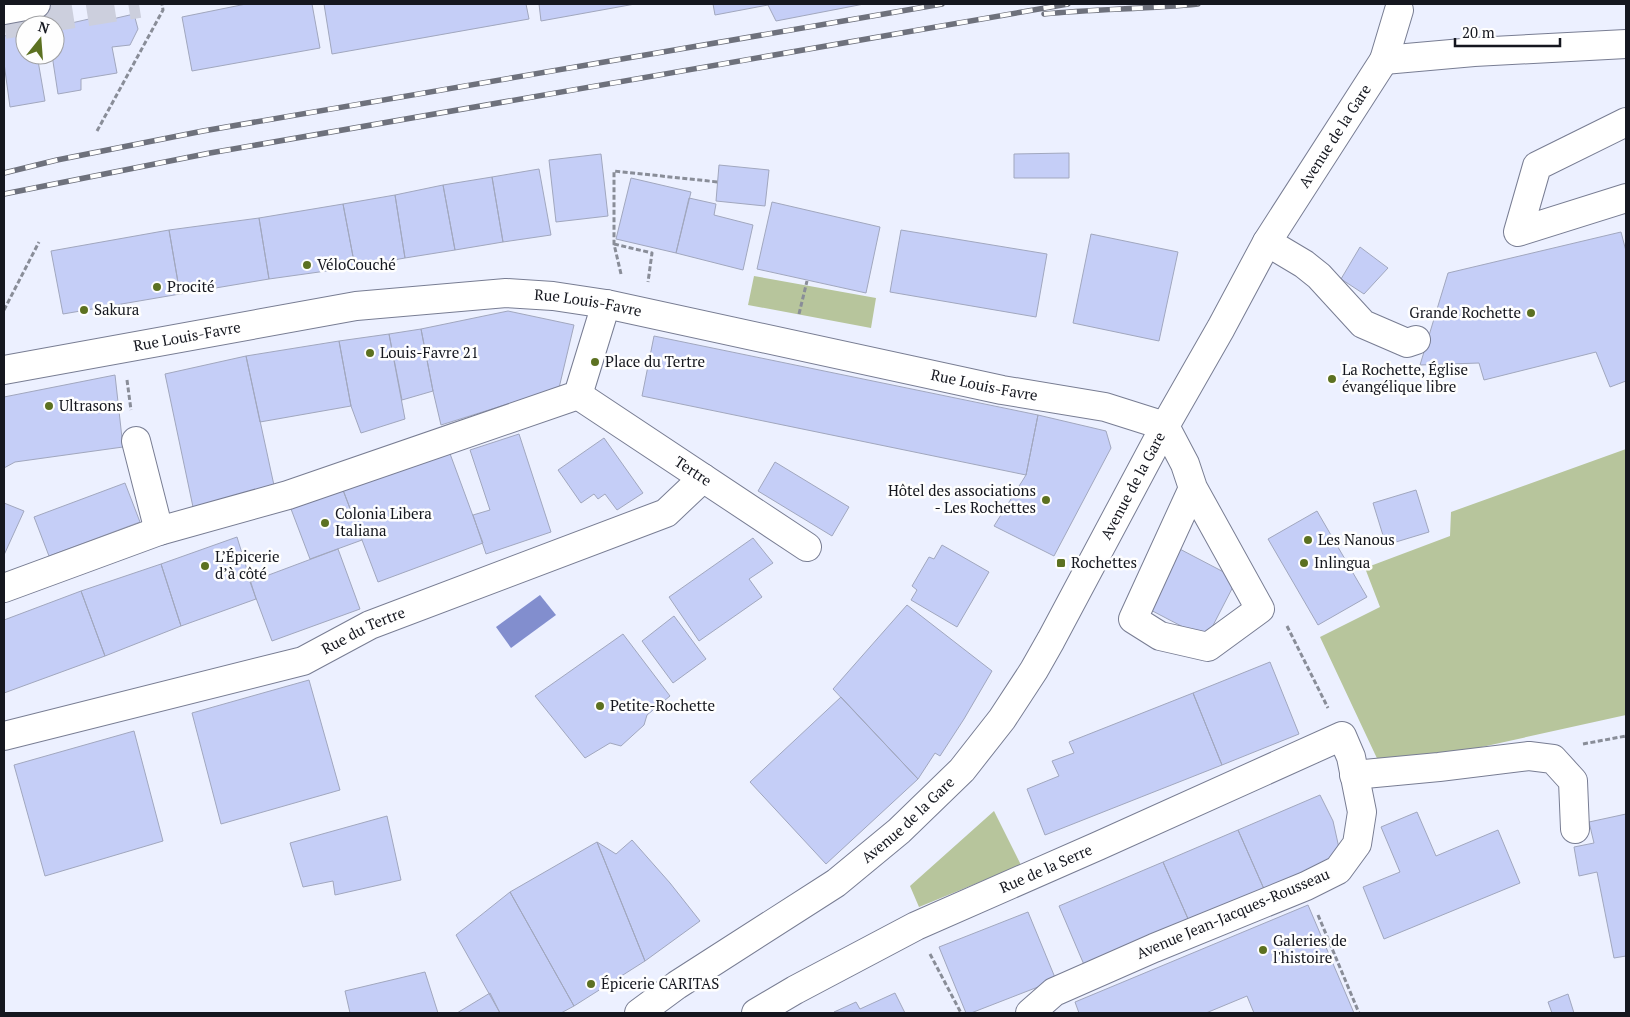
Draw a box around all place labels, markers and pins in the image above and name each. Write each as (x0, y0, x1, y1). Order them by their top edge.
place label: VéloCouché (317, 254, 396, 274)
marker: VéloCouché (301, 259, 313, 271)
place label: Procité (167, 276, 215, 296)
marker: Procité (151, 281, 163, 293)
place label: Sakura (94, 299, 140, 319)
place label: Grande Rochette (1409, 302, 1521, 322)
marker: Sakura (78, 304, 90, 316)
marker: Grande Rochette (1525, 307, 1537, 319)
place label: Louis-Favre 21 (380, 342, 479, 362)
marker: Louis-Favre 21 (364, 347, 376, 359)
place label: Place du Tertre (605, 351, 705, 371)
marker: Place du Tertre (589, 356, 601, 368)
place label: La Rochette, Église évangélique libre (1342, 359, 1468, 396)
marker: La Rochette, Église évangélique libre (1326, 373, 1338, 385)
place label: Ultrasons (59, 395, 123, 415)
marker: Ultrasons (43, 400, 55, 412)
place label: Hôtel des associations - Les Rochettes (888, 480, 1036, 517)
marker: Hôtel des associations - Les Rochettes (1040, 494, 1052, 506)
place label: Colonia Libera Italiana (335, 503, 432, 540)
marker: Colonia Libera Italiana (319, 517, 331, 529)
place label: Les Nanous (1318, 529, 1395, 549)
marker: Les Nanous (1302, 534, 1314, 546)
place label: L’Épicerie d’à côté (215, 546, 280, 583)
place label: Rochettes (1071, 552, 1137, 572)
place label: Inlingua (1314, 552, 1371, 572)
marker: Rochettes (1055, 557, 1067, 569)
marker: Inlingua (1298, 557, 1310, 569)
marker: L’Épicerie d’à côté (199, 560, 211, 572)
place label: Petite-Rochette (610, 695, 715, 715)
marker: Petite-Rochette (594, 700, 606, 712)
place label: Galeries de l'histoire (1273, 930, 1347, 967)
marker: Galeries de l'histoire (1257, 944, 1269, 956)
place label: Épicerie CARITAS (601, 973, 719, 993)
marker: Épicerie CARITAS (585, 978, 597, 990)

